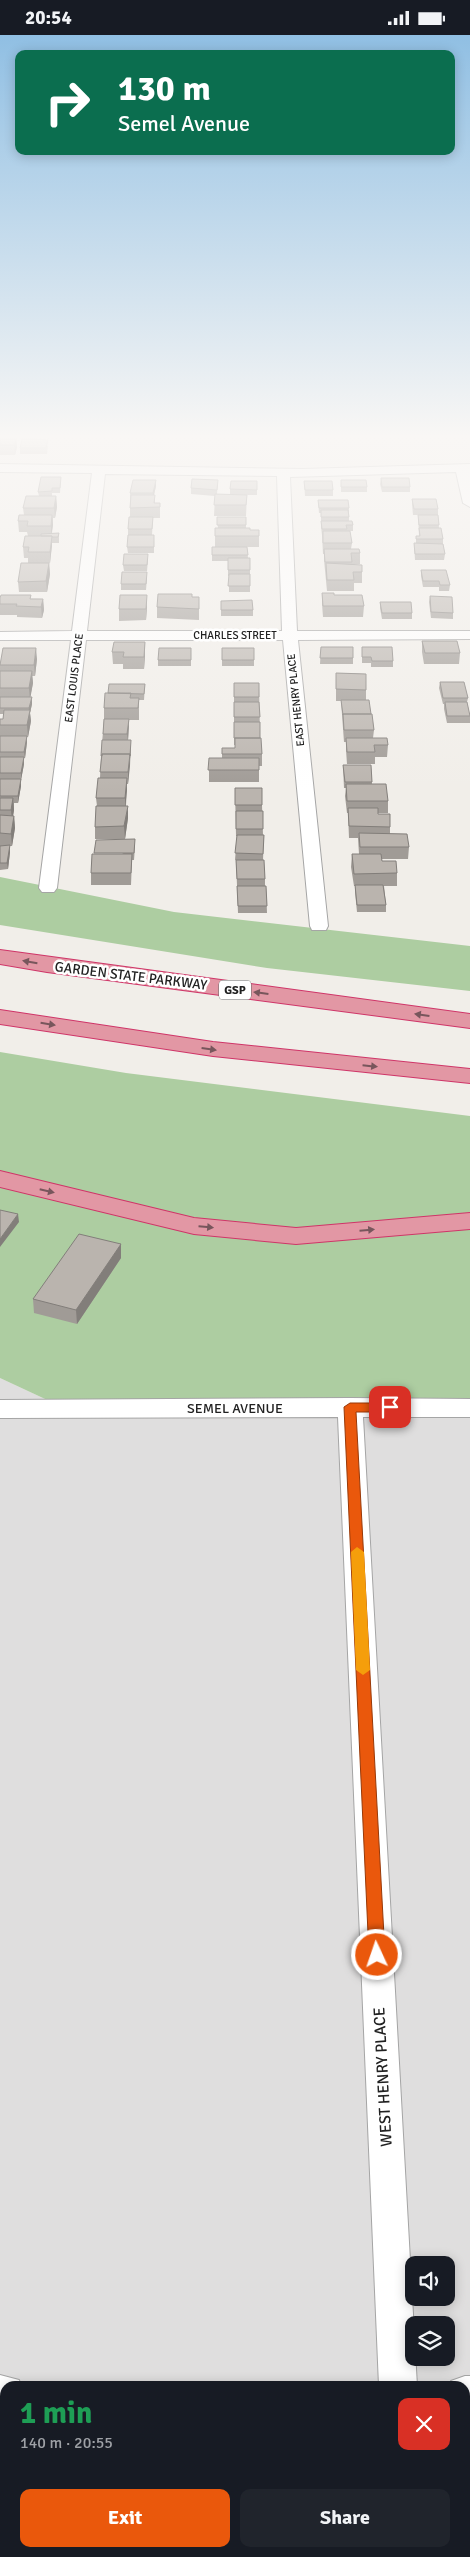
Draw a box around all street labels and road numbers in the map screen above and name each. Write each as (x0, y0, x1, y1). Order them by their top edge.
street label: CHARLES STREET (193, 629, 277, 642)
street label: EAST LOUIS PLACE (62, 633, 86, 723)
street label: EAST HENRY PLACE (285, 653, 307, 747)
street label: GARDEN STATE PARKWAY (54, 958, 208, 994)
road number: GSP (219, 981, 251, 999)
street label: SEMEL AVENUE (187, 1400, 283, 1417)
street label: WEST HENRY PLACE (369, 2007, 397, 2147)

